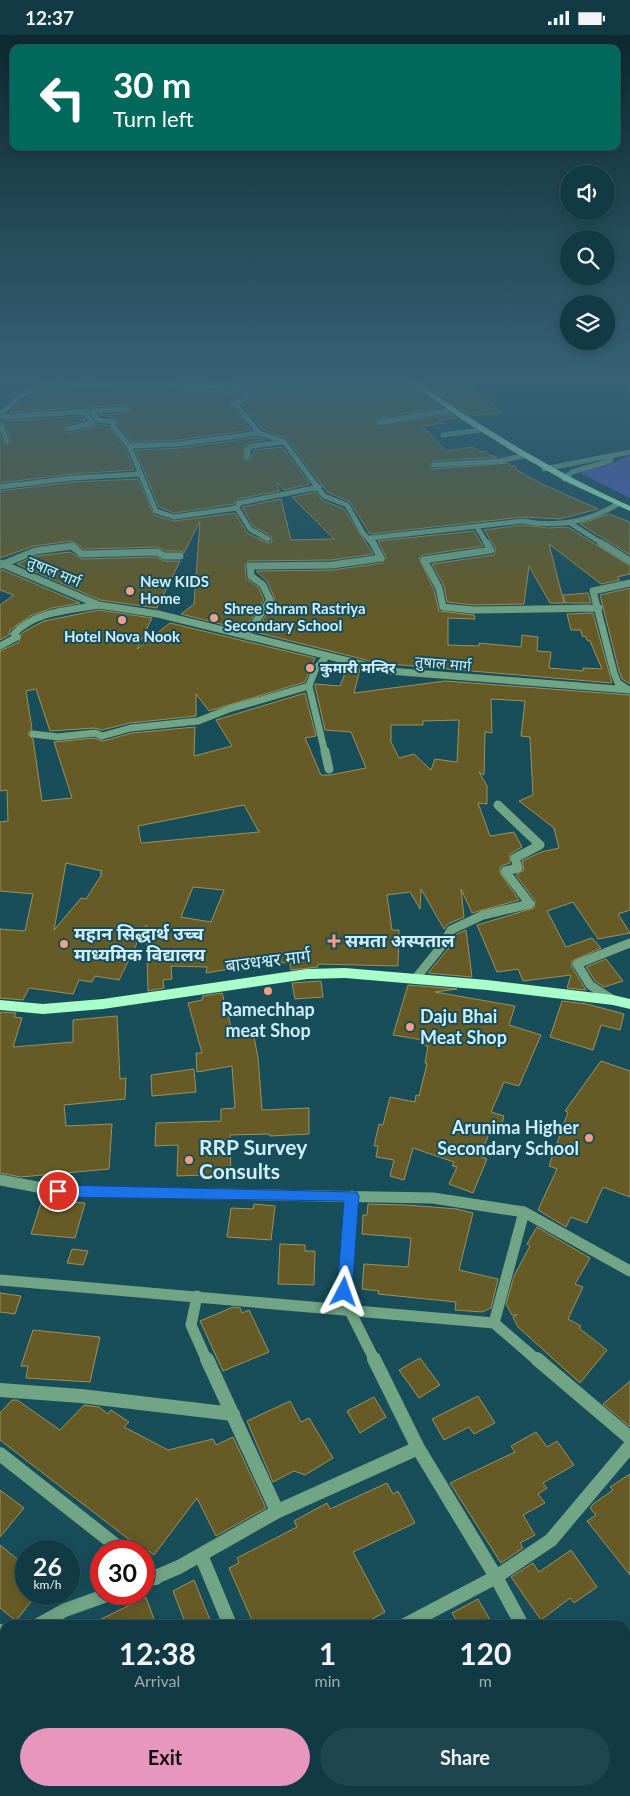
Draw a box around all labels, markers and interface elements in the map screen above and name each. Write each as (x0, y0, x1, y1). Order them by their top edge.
text: 12:37 (25, 6, 74, 29)
text: 30 m (113, 63, 191, 105)
icon: left (30, 65, 95, 130)
text: Turn left (113, 105, 194, 132)
map controls (560, 165, 615, 350)
button: sound (560, 165, 615, 220)
button: search (560, 230, 615, 285)
button: layers (560, 295, 615, 350)
street label: तुषाल मार्ग (24, 552, 85, 593)
place label: New KIDS Home (140, 572, 209, 607)
marker: New KIDS Home (124, 585, 136, 597)
place label: Shree Shram Rastriya Secondary School (224, 599, 366, 634)
marker: Shree Shram Rastriya Secondary School (208, 612, 220, 624)
marker: Hotel Nova Nook (116, 614, 128, 626)
place label: Hotel Nova Nook (64, 627, 181, 645)
street label: तुषाल मार्ग (414, 652, 473, 677)
place label: कुमारी मन्दिर (320, 658, 396, 678)
marker: कुमारी मन्दिर (304, 662, 316, 674)
place label: महान सिद्धार्थ उच्च माध्यमिक विद्यालय (74, 922, 206, 965)
place label: समता अस्पताल (345, 929, 455, 951)
marker: समता अस्पताल (327, 934, 341, 948)
marker: महान सिद्धार्थ उच्च माध्यमिक विद्यालय (58, 938, 70, 950)
street label: बाउधश्वर मार्ग (224, 944, 313, 976)
marker: Ramechhap meat Shop (262, 985, 274, 997)
place label: Ramechhap meat Shop (221, 998, 315, 1041)
place label: Daju Bhai Meat Shop (420, 1005, 507, 1048)
marker: Daju Bhai Meat Shop (404, 1021, 416, 1033)
place label: Arunima Higher Secondary School (437, 1116, 579, 1159)
marker: Arunima Higher Secondary School (583, 1132, 595, 1144)
place label: RRP Survey Consults (199, 1134, 308, 1183)
marker: RRP Survey Consults (183, 1154, 195, 1166)
pin (37, 1170, 79, 1212)
icon: arrive (44, 1177, 72, 1205)
position arrow (317, 1265, 369, 1317)
speed limit sign: 30 (90, 1540, 155, 1605)
text: 26 (33, 1551, 62, 1581)
text: km/h (33, 1577, 62, 1592)
text: 12:38 (119, 1635, 196, 1671)
text: 1 (319, 1635, 336, 1671)
text: 120 (459, 1635, 511, 1671)
text: Arrival (134, 1671, 180, 1690)
text: min (315, 1671, 341, 1690)
text: m (479, 1671, 492, 1690)
button: Exit (20, 1728, 310, 1786)
button: Share (320, 1728, 610, 1786)

